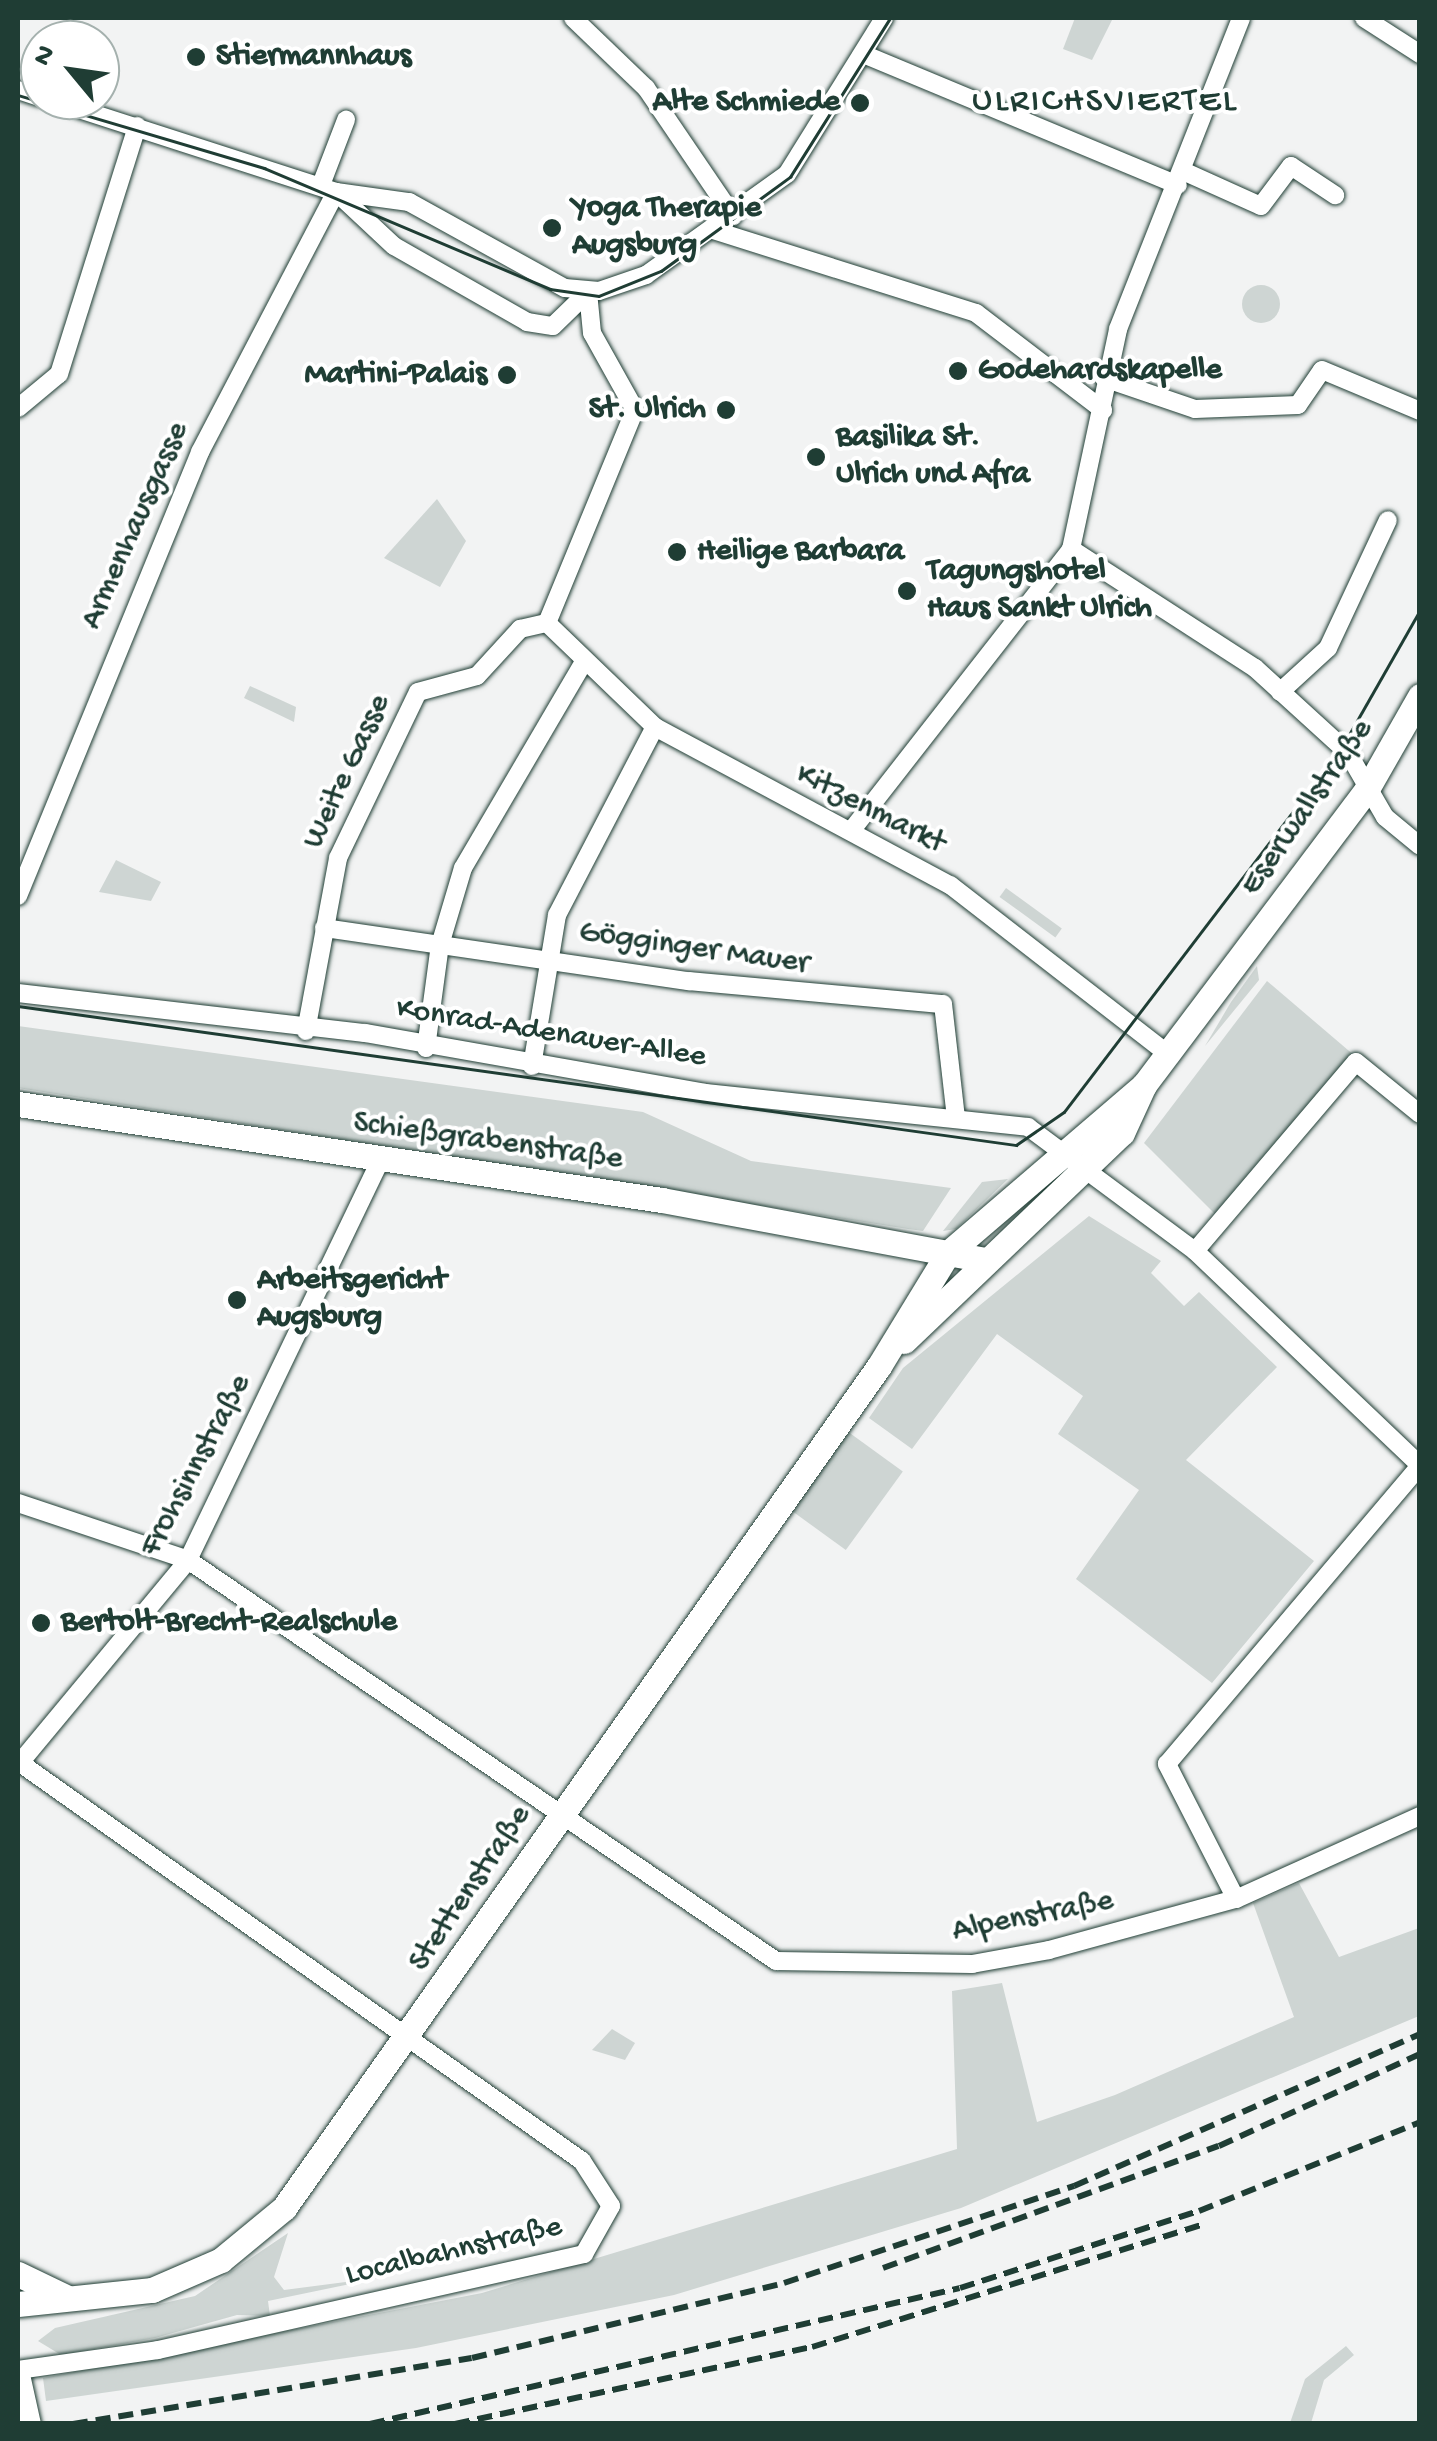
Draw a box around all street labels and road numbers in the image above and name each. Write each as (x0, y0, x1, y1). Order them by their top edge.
street label: Armenhausgasse (73, 417, 199, 635)
street label: Weite Gasse (296, 689, 400, 855)
street label: Eserwallstraße (1233, 713, 1383, 903)
street label: Kitzenmarkt (789, 756, 951, 864)
street label: Gögginger Mauer (577, 914, 811, 984)
street label: Konrad-Adenauer-Allee (393, 991, 709, 1077)
street label: Schießgrabenstraße (351, 1104, 625, 1180)
street label: Frohsinnstraße (133, 1368, 261, 1564)
street label: Stettenstraße (401, 1799, 541, 1979)
street label: Alpenstraße (949, 1883, 1117, 1951)
street label: Localbahnstraße (342, 2208, 566, 2296)

